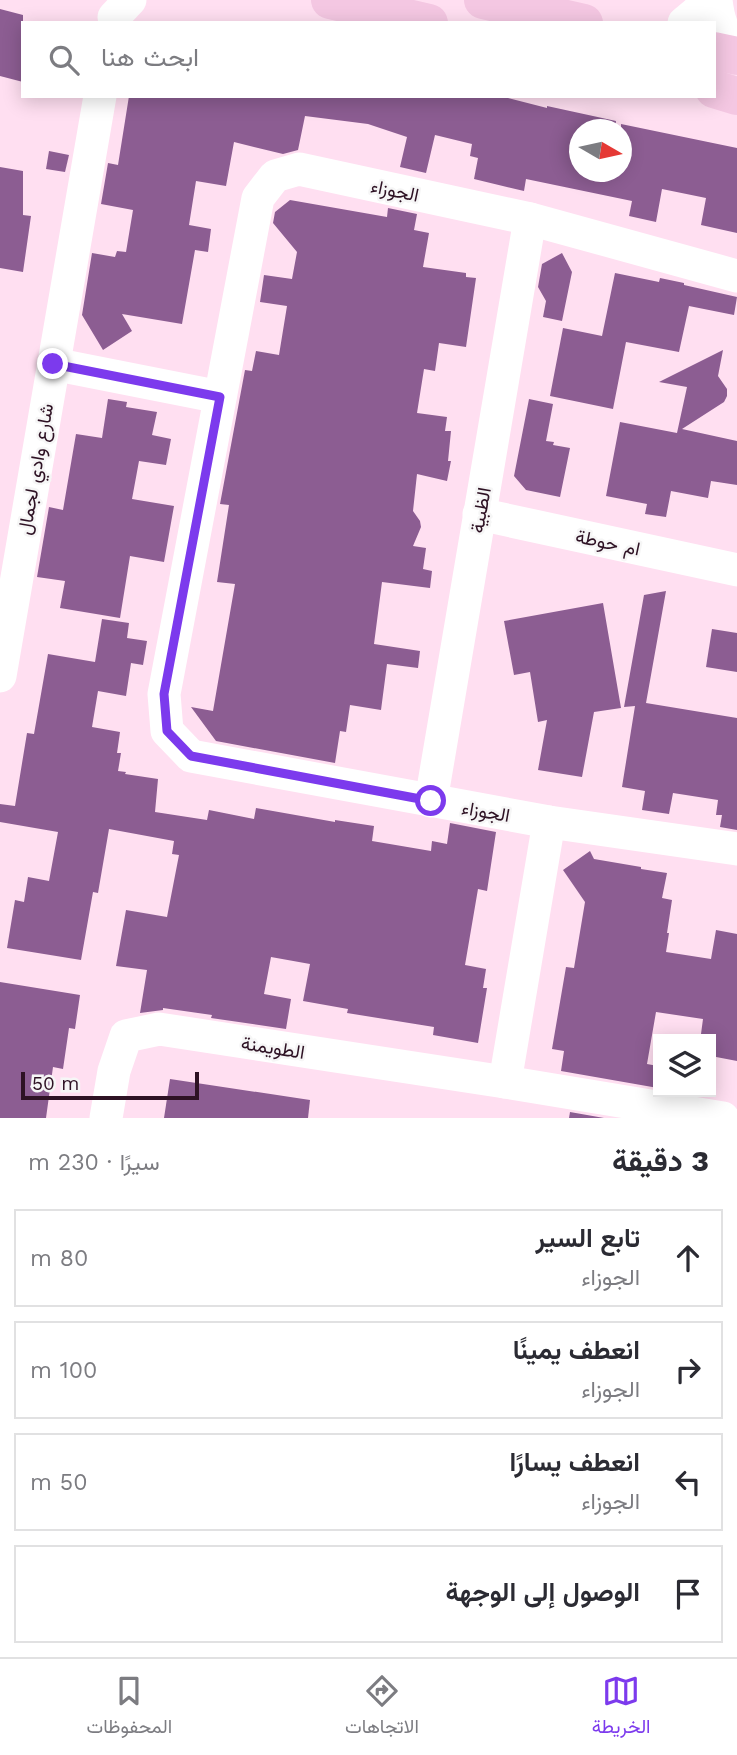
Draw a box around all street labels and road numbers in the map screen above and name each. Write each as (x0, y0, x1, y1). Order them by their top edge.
street label: الجوزاء (369, 174, 421, 207)
street label: شارع وادي لجمال (13, 402, 62, 537)
street label: الظبية (465, 485, 496, 535)
street label: ام حوطة (573, 524, 642, 562)
street label: الجوزاء (460, 796, 512, 827)
street label: الطويمنة (239, 1031, 306, 1064)

